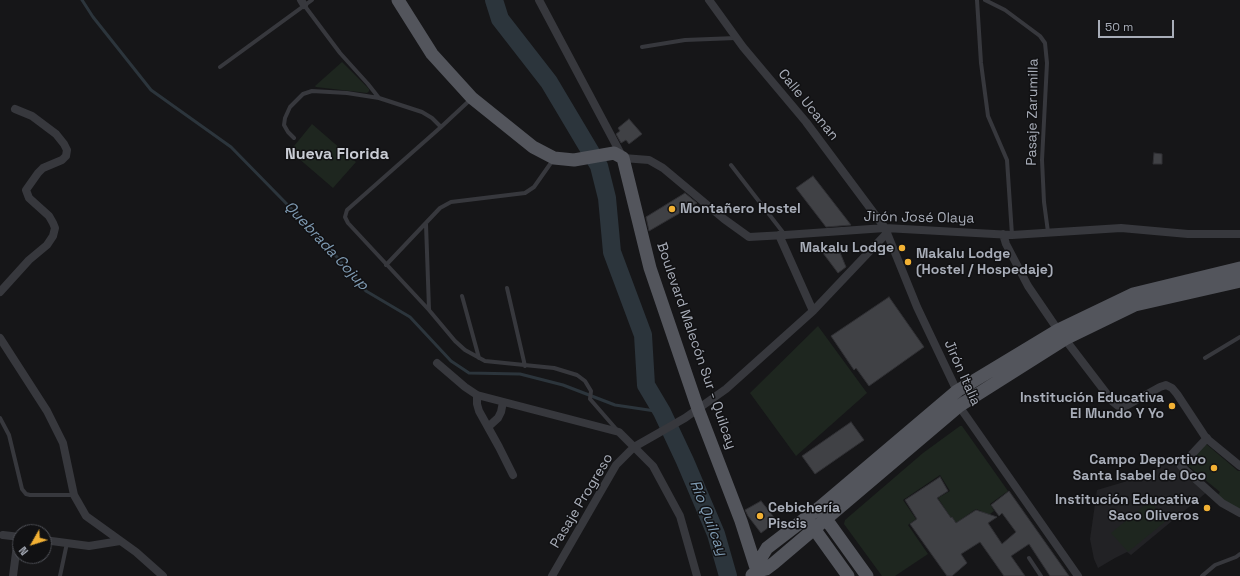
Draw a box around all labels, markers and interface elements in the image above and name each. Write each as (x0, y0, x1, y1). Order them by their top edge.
scale bar (1100, 12, 1176, 38)
text: 50 m (1105, 19, 1133, 35)
street label: Pasaje Zarumilla (1024, 58, 1042, 166)
street label: Calle Ucanan (774, 66, 842, 144)
district label: Nueva Florida (285, 145, 389, 165)
water label: Quebrada Cojup (280, 198, 372, 294)
place label: Montañero Hostel (680, 201, 801, 217)
marker: Montañero Hostel (667, 204, 677, 214)
street label: Jirón José Olaya (863, 209, 975, 227)
street label: Boulevard Malecón Sur - Quilcay (653, 240, 739, 452)
place label: Makalu Lodge (800, 240, 894, 256)
marker: Makalu Lodge (897, 243, 907, 253)
place label: Makalu Lodge (Hostel / Hospedaje) (916, 246, 1053, 278)
marker: Makalu Lodge (Hostel / Hospedaje) (903, 257, 913, 267)
street label: Jirón Italia (940, 337, 984, 409)
place label: Institución Educativa El Mundo Y Yo (1020, 390, 1164, 422)
marker: Institución Educativa El Mundo Y Yo (1167, 401, 1177, 411)
street label: Pasaje Progreso (547, 451, 617, 551)
place label: Campo Deportivo Santa Isabel de Oco (1073, 452, 1206, 484)
marker: Campo Deportivo Santa Isabel de Oco (1209, 463, 1219, 473)
water label: Río Quilcay (685, 478, 731, 558)
place label: Institución Educativa Saco Oliveros (1055, 492, 1199, 524)
place label: Cebichería Piscis (768, 500, 840, 532)
marker: Institución Educativa Saco Oliveros (1202, 503, 1212, 513)
marker: Cebichería Piscis (755, 511, 765, 521)
north arrow (12, 524, 52, 564)
text: N (16, 544, 31, 558)

